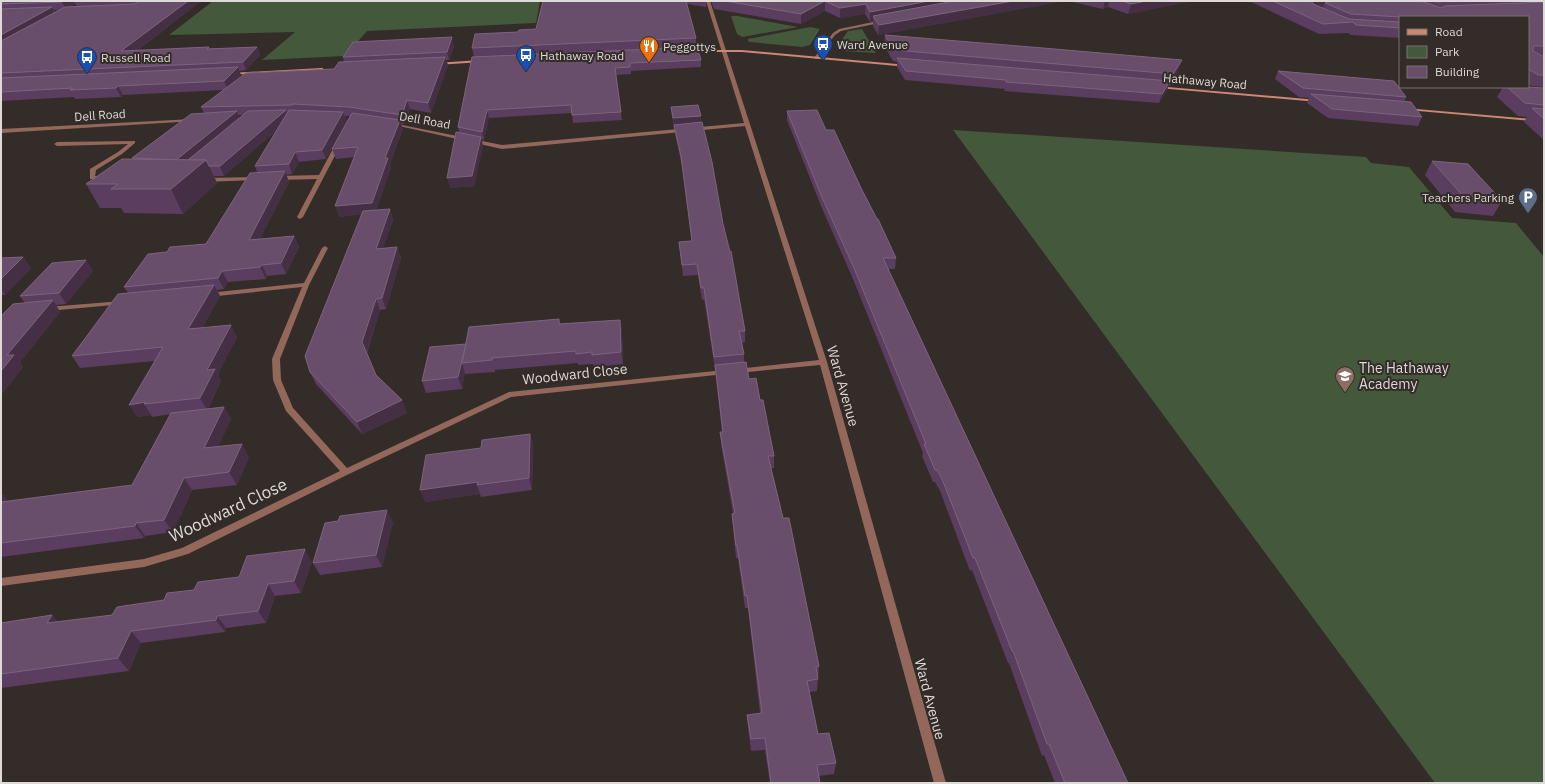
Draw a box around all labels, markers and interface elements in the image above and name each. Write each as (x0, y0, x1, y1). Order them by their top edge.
legend (1399, 16, 1529, 88)
text: Road (1435, 24, 1463, 39)
bus stop icon: Ward Avenue (812, 33, 834, 61)
restaurant icon: Peggottys (638, 35, 660, 63)
place label: Ward Avenue (837, 37, 909, 52)
place label: Peggottys (663, 39, 716, 54)
bus stop icon: Hathaway Road (515, 44, 537, 72)
text: Park (1435, 44, 1460, 59)
bus stop icon: Russell Road (76, 46, 98, 74)
place label: Hathaway Road (540, 48, 624, 63)
place label: Russell Road (101, 50, 171, 65)
text: Building (1435, 64, 1480, 79)
street label: Hathaway Road (1162, 70, 1248, 92)
street label: Dell Road (74, 106, 126, 124)
street label: Dell Road (398, 108, 452, 132)
parking icon: Teachers Parking (1517, 186, 1539, 214)
place label: Teachers Parking (1422, 190, 1515, 205)
street label: Ward Avenue (823, 344, 863, 429)
place label: The Hathaway Academy (1359, 359, 1449, 393)
street label: Woodward Close (522, 360, 629, 388)
school or university icon: The Hathaway Academy (1334, 365, 1356, 393)
street label: Woodward Close (165, 473, 291, 547)
street label: Ward Avenue (911, 657, 950, 742)

